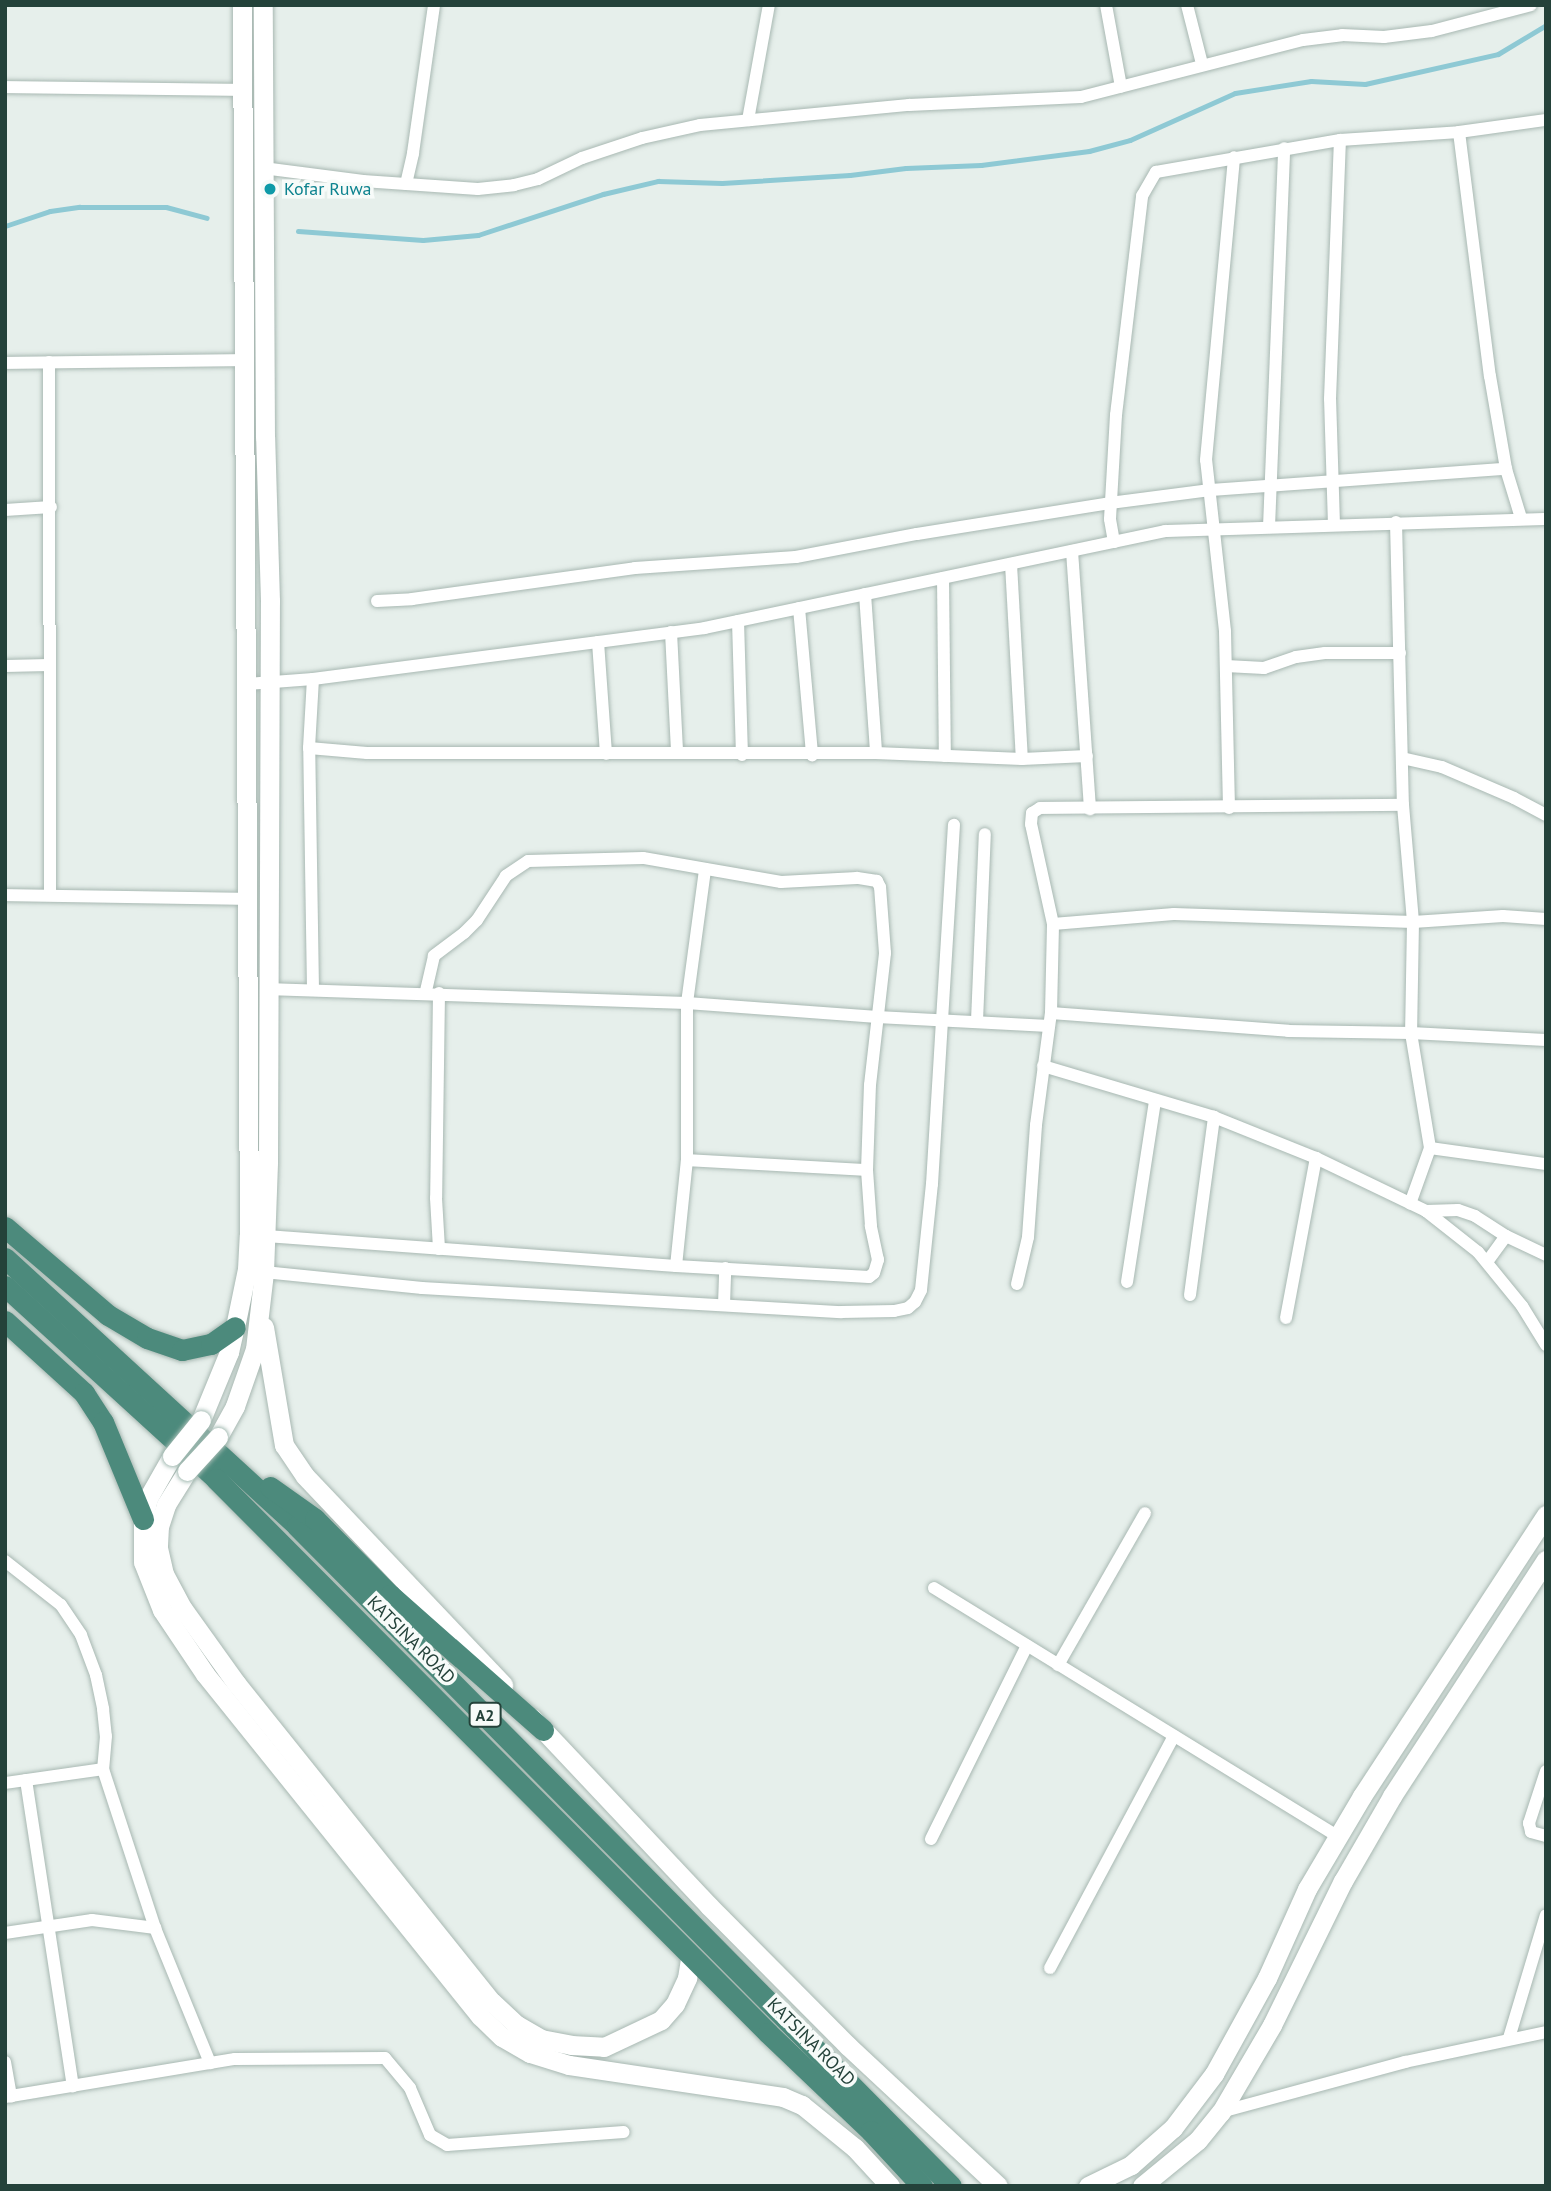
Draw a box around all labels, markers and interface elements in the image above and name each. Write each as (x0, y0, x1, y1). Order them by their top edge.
place label: Kofar Ruwa (284, 178, 372, 200)
marker: Kofar Ruwa (262, 181, 278, 197)
street label: KATSINA ROAD (362, 1591, 460, 1689)
road number: A2 (468, 1702, 503, 1728)
street label: KATSINA ROAD (762, 1993, 860, 2091)

